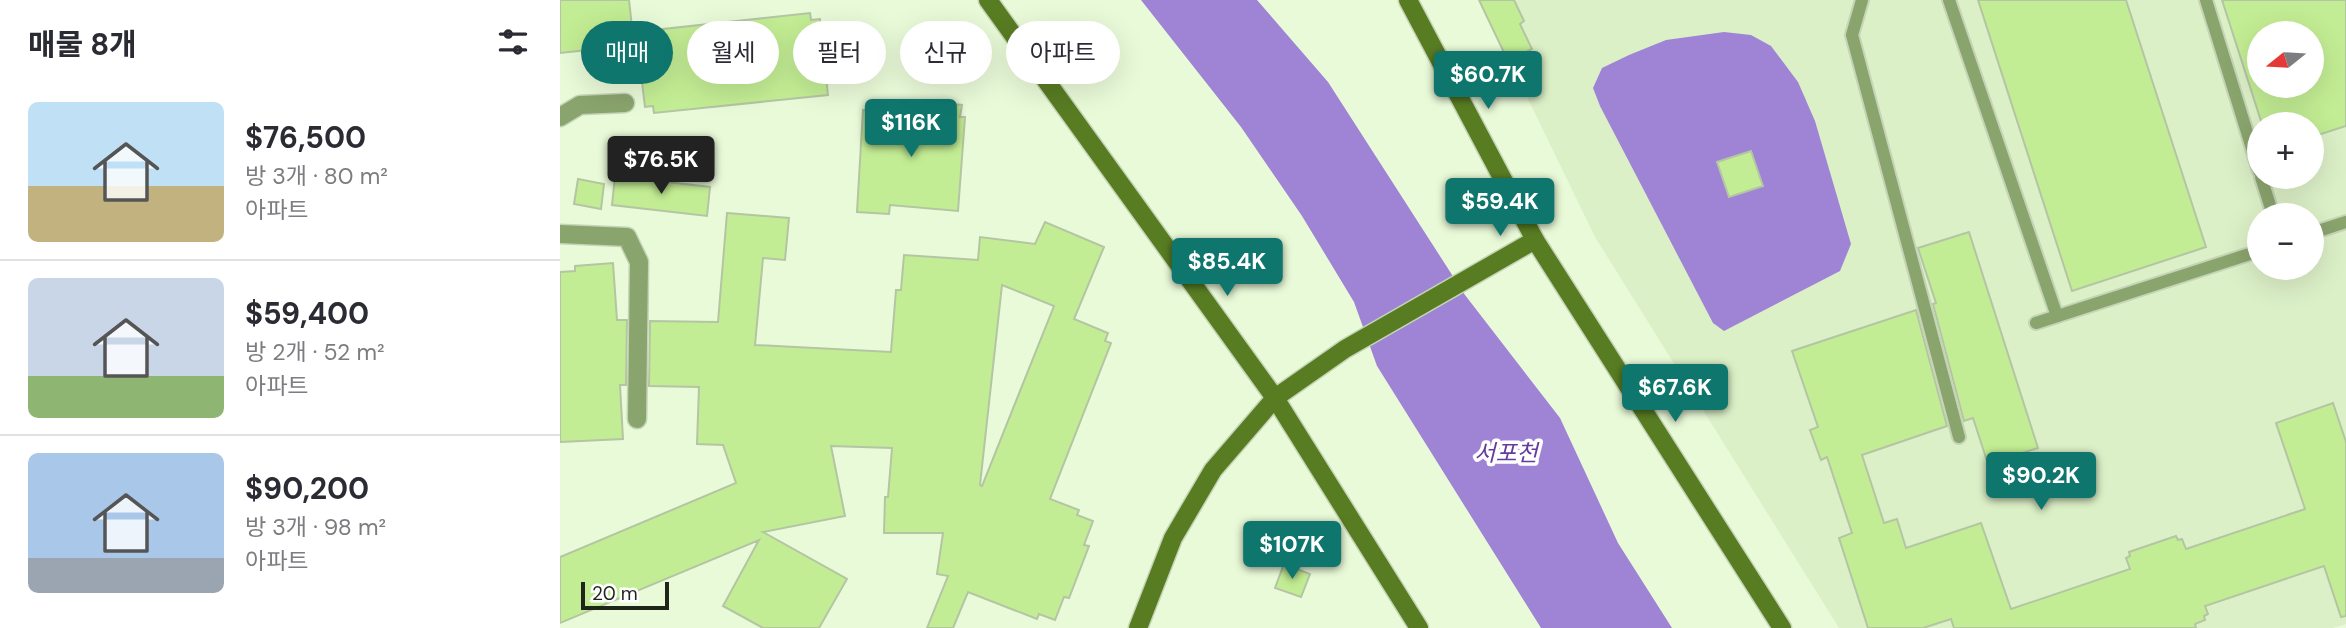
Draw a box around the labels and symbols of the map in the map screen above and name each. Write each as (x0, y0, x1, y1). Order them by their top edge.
north arrow (2247, 21, 2324, 98)
pin: $60.7K (1431, 52, 1545, 111)
pin: $116K (862, 100, 960, 159)
pin: $76.5K (604, 136, 718, 196)
pin: $59.4K (1443, 178, 1557, 238)
pin: $85.4K (1170, 238, 1284, 298)
pin: $67.6K (1618, 364, 1732, 424)
water label: 서포천 (1474, 438, 1541, 468)
pin: $90.2K (1984, 452, 2098, 512)
pin: $107K (1243, 522, 1341, 581)
scale bar (581, 579, 668, 611)

